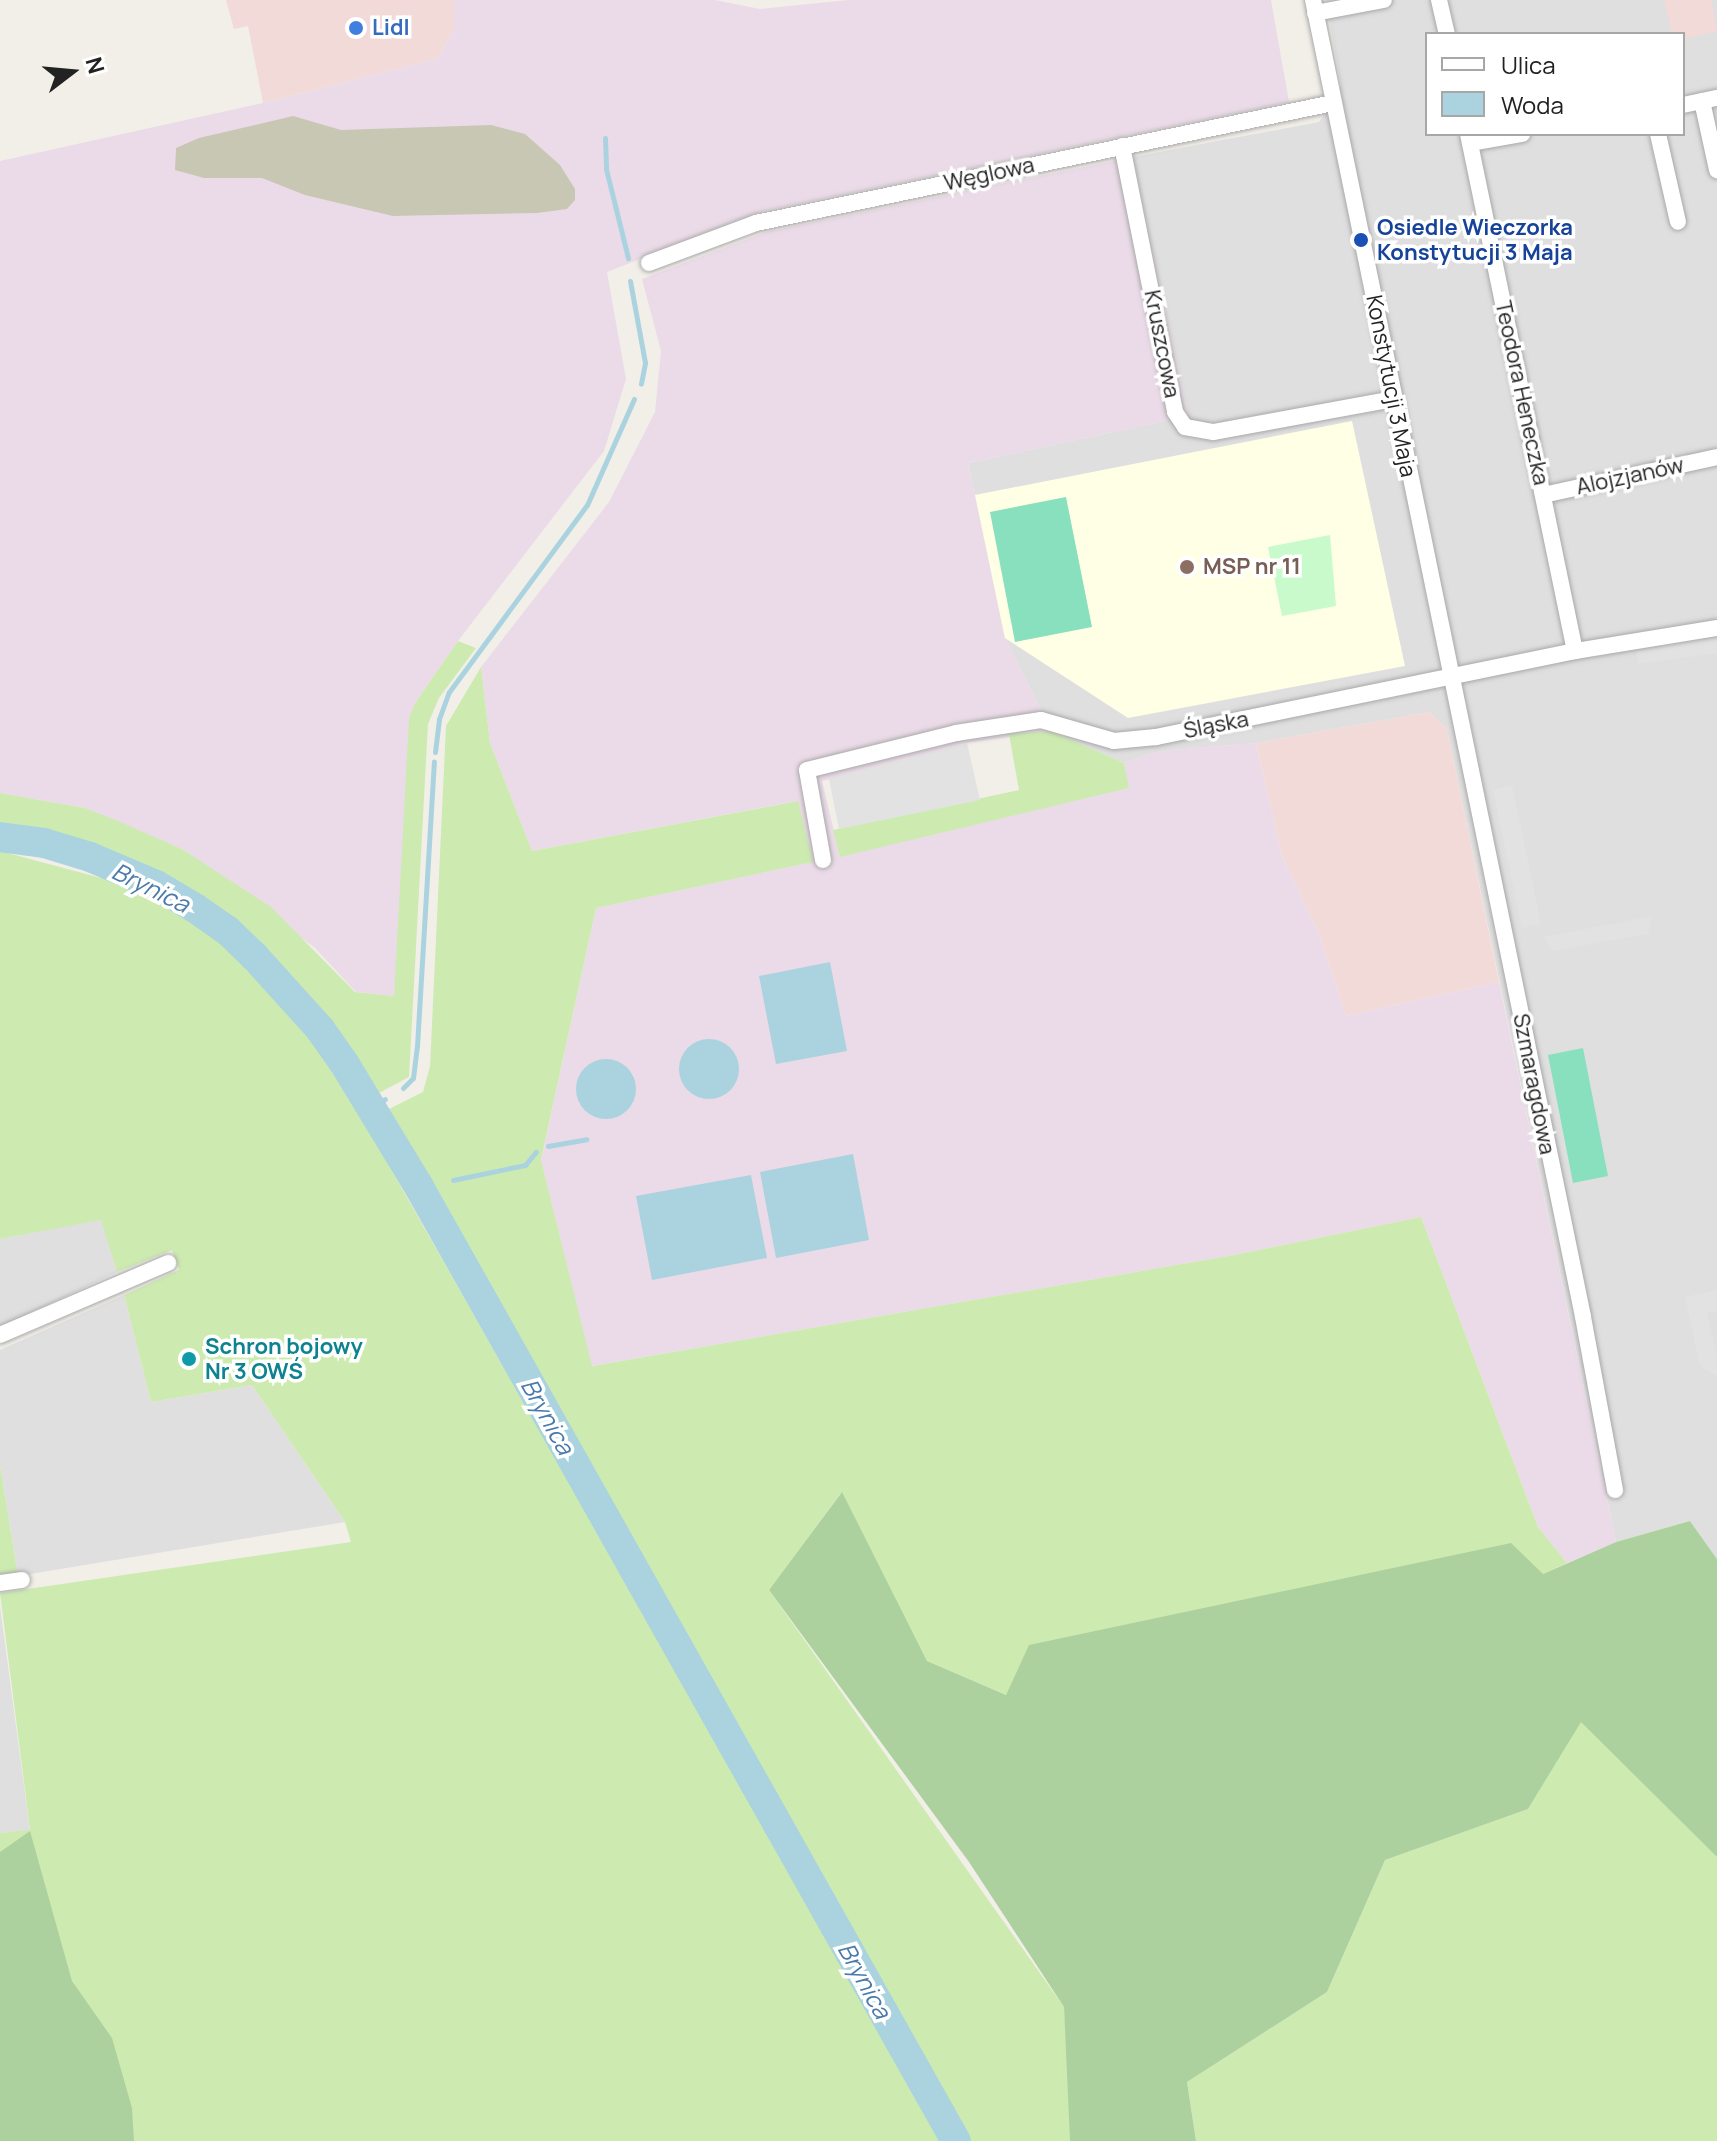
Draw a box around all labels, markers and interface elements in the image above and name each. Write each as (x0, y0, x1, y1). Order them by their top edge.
place label: Lidl (372, 15, 410, 41)
marker: Lidl (347, 19, 365, 37)
north arrow (32, 32, 112, 112)
legend (1425, 32, 1685, 136)
text: Ulica (1501, 48, 1556, 81)
text: N (78, 54, 112, 77)
text: Woda (1501, 88, 1564, 121)
street label: Węglowa (941, 152, 1037, 196)
place label: Osiedle Wieczorka Konstytucji 3 Maja (1377, 214, 1573, 266)
marker: Osiedle Wieczorka Konstytucji 3 Maja (1352, 231, 1370, 249)
street label: Kruszcowa (1139, 288, 1185, 400)
street label: Konstytucji 3 Maja (1360, 293, 1422, 479)
street label: Teodora Heneczka (1490, 298, 1554, 488)
street label: Alojzjanów (1574, 452, 1686, 500)
place label: MSP nr 11 (1203, 554, 1301, 580)
marker: MSP nr 11 (1178, 558, 1196, 576)
street label: Śląska (1181, 706, 1251, 744)
water label: Brynica (108, 856, 194, 918)
street label: Szmaragdowa (1507, 1011, 1561, 1157)
place label: Schron bojowy Nr 3 OWŚ (205, 1333, 363, 1384)
marker: Schron bojowy Nr 3 OWŚ (180, 1350, 198, 1368)
water label: Brynica (515, 1373, 581, 1459)
water label: Brynica (832, 1937, 898, 2023)

